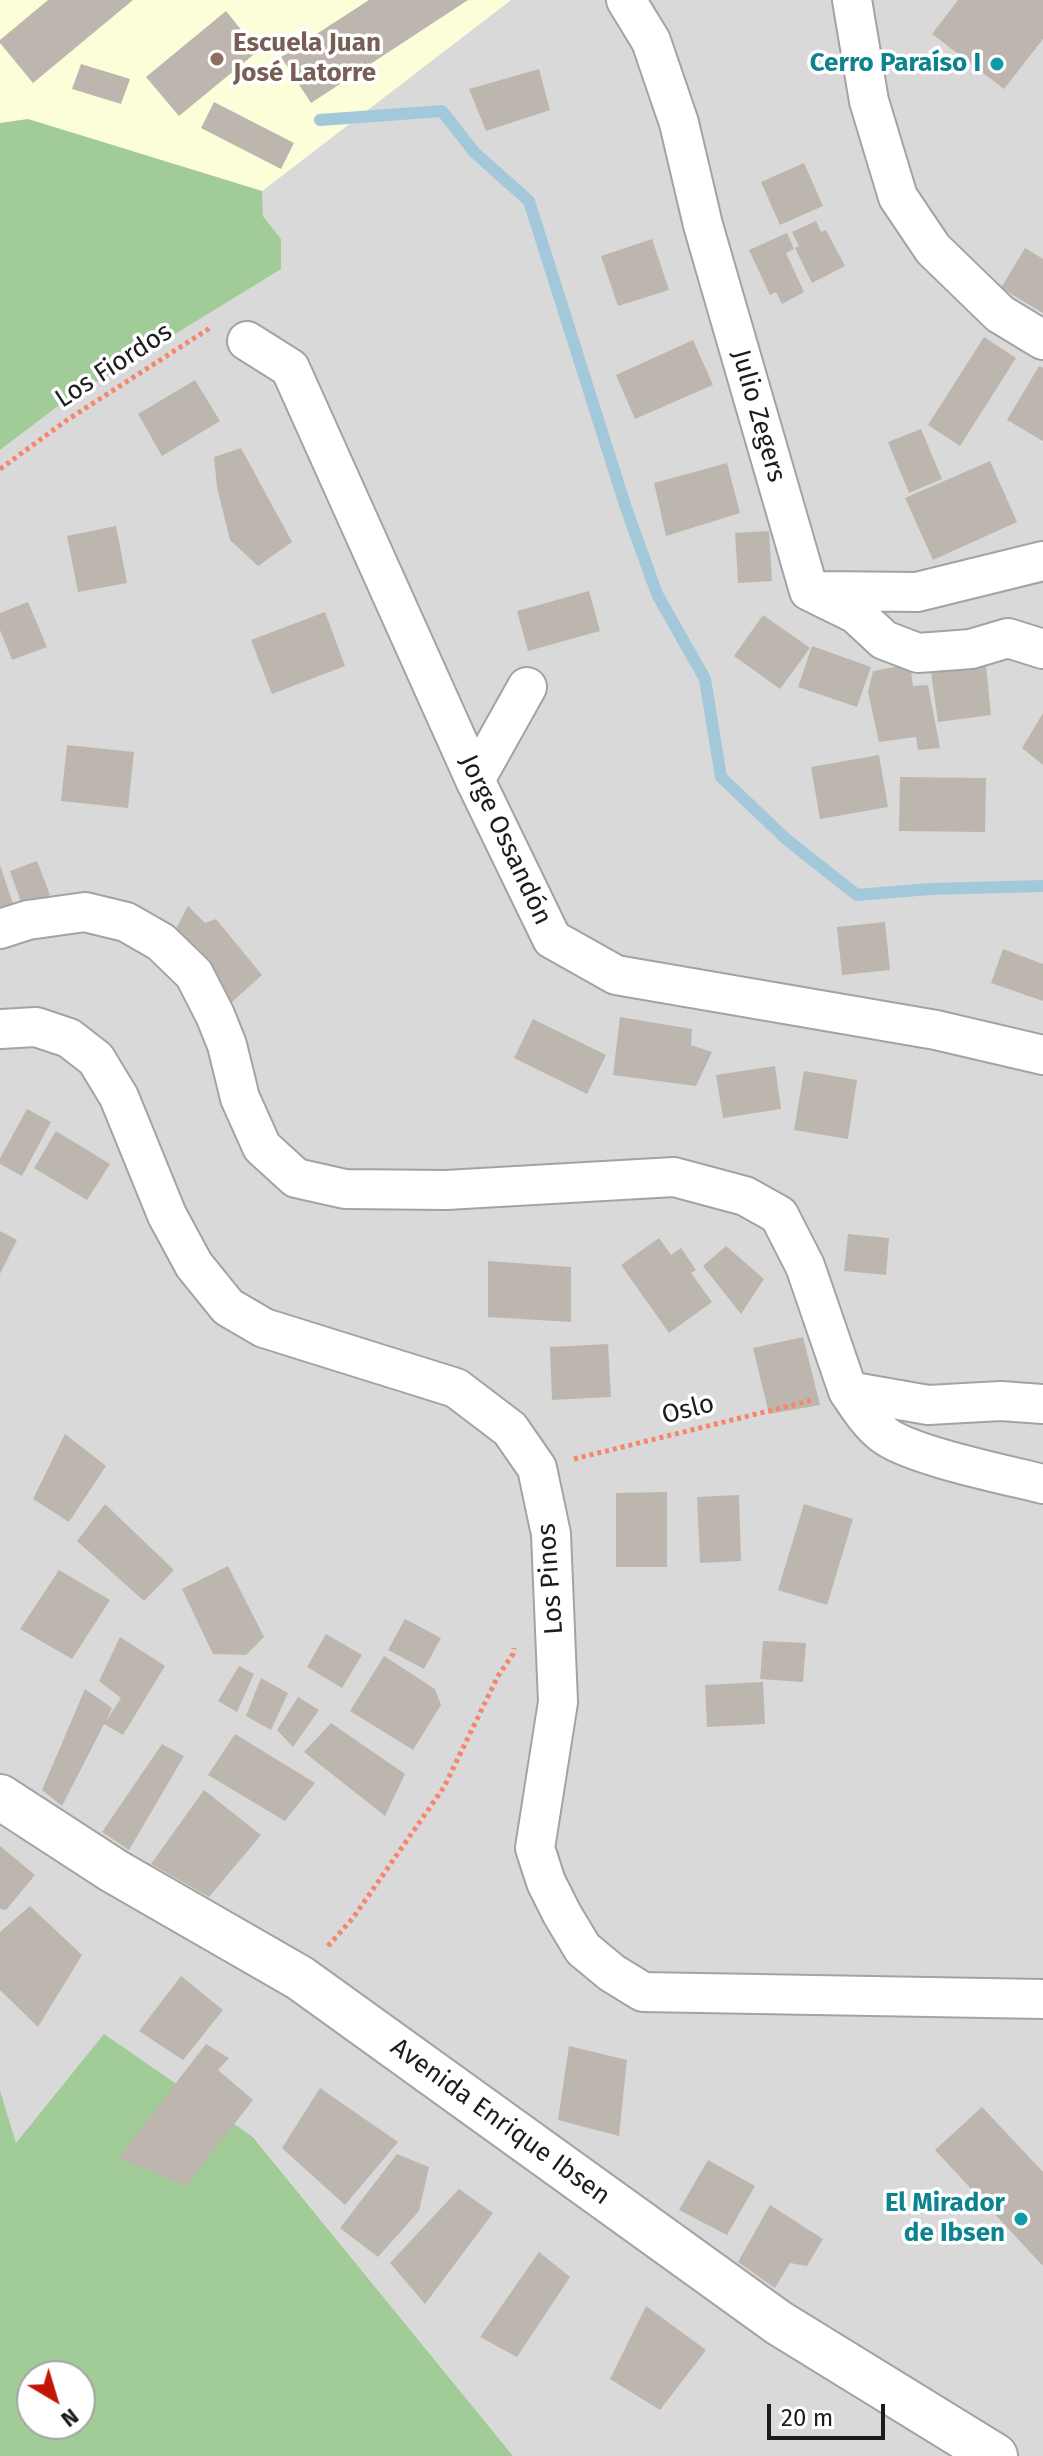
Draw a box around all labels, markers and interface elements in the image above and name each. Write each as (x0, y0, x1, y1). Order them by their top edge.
place label: Escuela Juan José Latorre (233, 28, 381, 90)
place label: Cerro Paraíso I (810, 48, 981, 80)
marker: Escuela Juan José Latorre (208, 50, 226, 68)
marker: Cerro Paraíso I (988, 55, 1006, 73)
street label: Los Fiordos (50, 317, 178, 415)
street label: Julio Zegers (724, 346, 792, 486)
street label: Jorge Ossandón (452, 750, 558, 930)
street label: Oslo (659, 1388, 717, 1432)
street label: Los Pinos (532, 1522, 570, 1636)
street label: Avenida Enrique Ibsen (384, 2032, 616, 2212)
place label: El Mirador de Ibsen (885, 2188, 1005, 2250)
marker: El Mirador de Ibsen (1012, 2210, 1030, 2228)
north arrow (16, 2360, 96, 2440)
scale bar (771, 2388, 889, 2438)
text: N (56, 2403, 84, 2433)
text: 20 m (781, 2404, 833, 2432)

